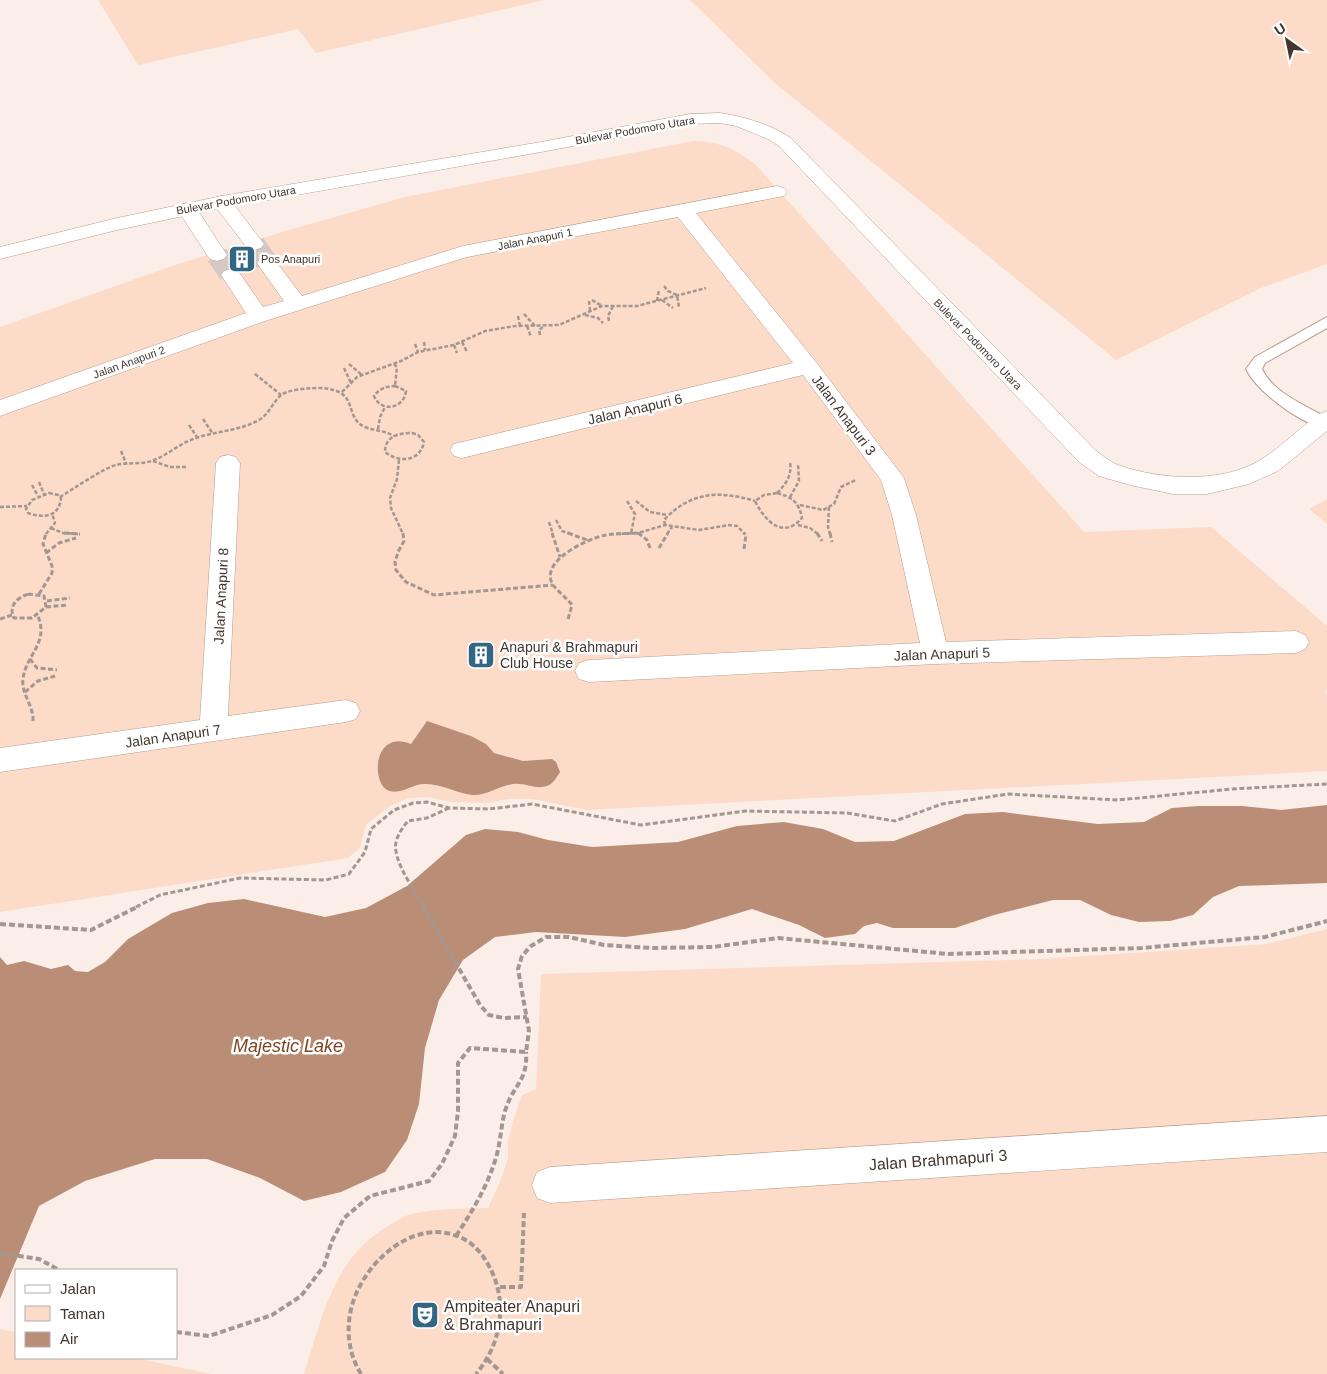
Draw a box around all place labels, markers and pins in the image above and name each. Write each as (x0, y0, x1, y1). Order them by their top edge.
building icon: Pos Anapuri (227, 244, 257, 274)
place label: Pos Anapuri (261, 253, 320, 265)
place label: Anapuri & Brahmapuri Club House (500, 639, 638, 671)
building icon: Anapuri & Brahmapuri Club House (466, 640, 496, 670)
place label: Ampiteater Anapuri & Brahmapuri (444, 1298, 580, 1333)
theatre icon: Ampiteater Anapuri & Brahmapuri (410, 1300, 440, 1330)

